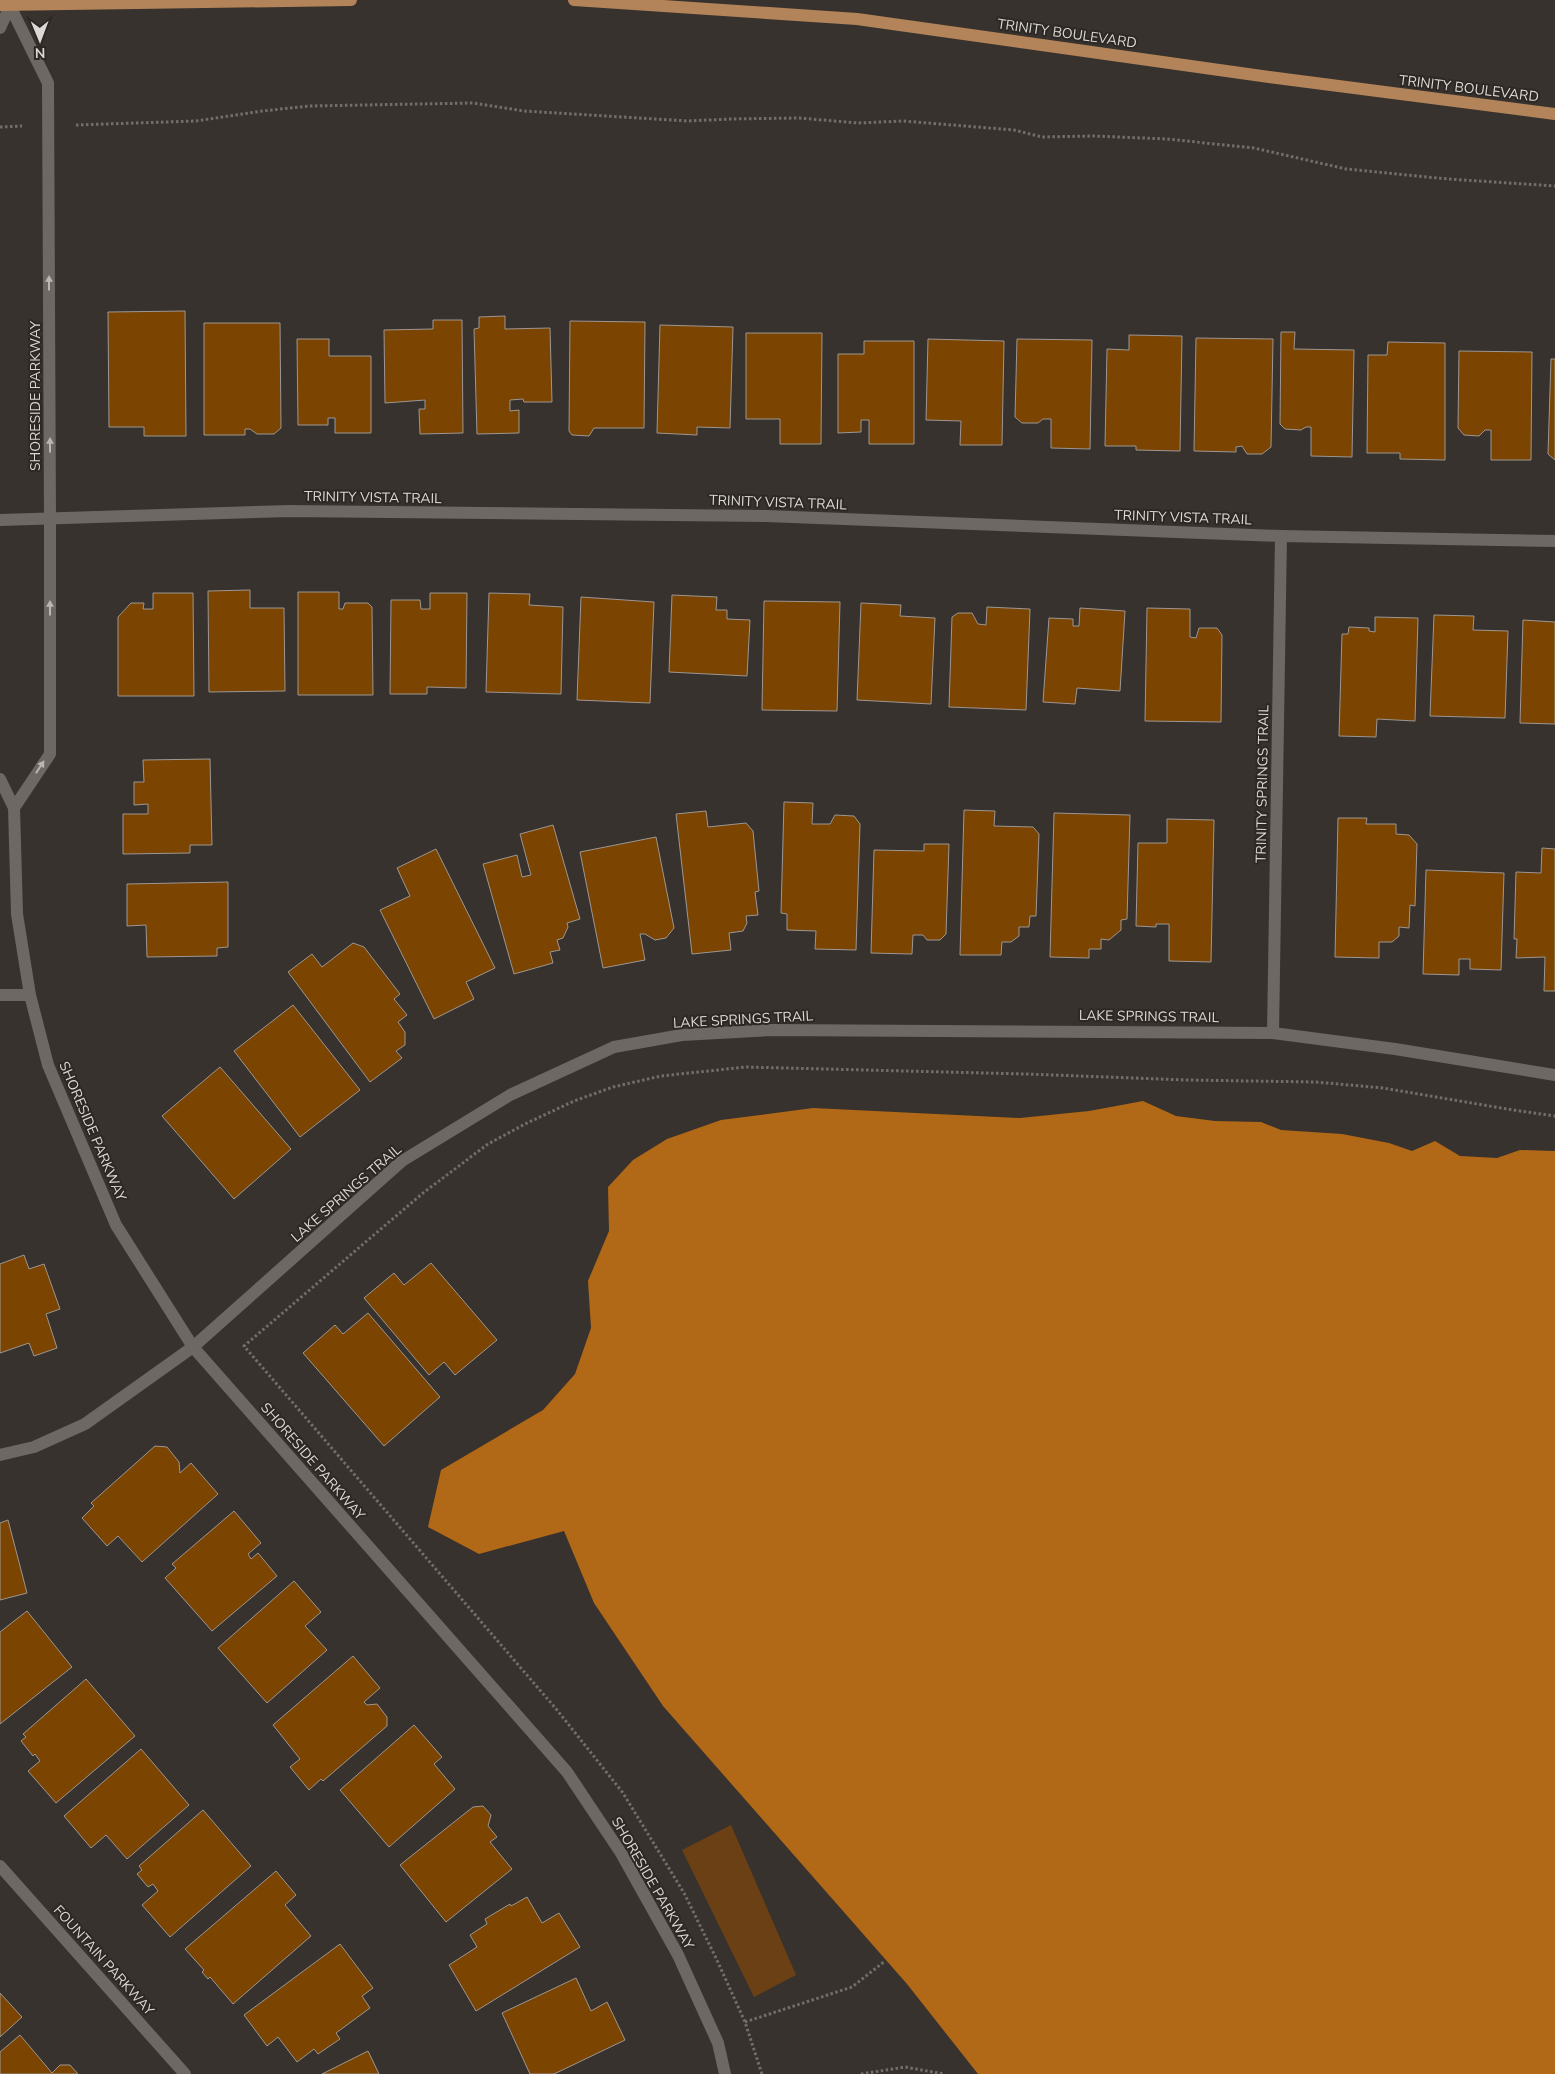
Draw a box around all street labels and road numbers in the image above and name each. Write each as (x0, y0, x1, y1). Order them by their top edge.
street label: TRINITY BOULEVARD (996, 14, 1138, 53)
street label: TRINITY BOULEVARD (1398, 70, 1540, 107)
street label: SHORESIDE PARKWAY (26, 320, 45, 471)
street label: TRINITY VISTA TRAIL (304, 487, 442, 508)
street label: TRINITY VISTA TRAIL (709, 491, 847, 514)
street label: TRINITY VISTA TRAIL (1114, 506, 1252, 529)
street label: TRINITY SPRINGS TRAIL (1252, 704, 1273, 863)
street label: LAKE SPRINGS TRAIL (673, 1006, 814, 1033)
street label: LAKE SPRINGS TRAIL (1079, 1006, 1220, 1027)
street label: SHORESIDE PARKWAY (54, 1058, 131, 1205)
street label: LAKE SPRINGS TRAIL (287, 1140, 406, 1247)
street label: SHORESIDE PARKWAY (256, 1398, 369, 1525)
street label: SHORESIDE PARKWAY (607, 1814, 699, 1954)
street label: FOUNTAIN PARKWAY (49, 1901, 159, 2020)

